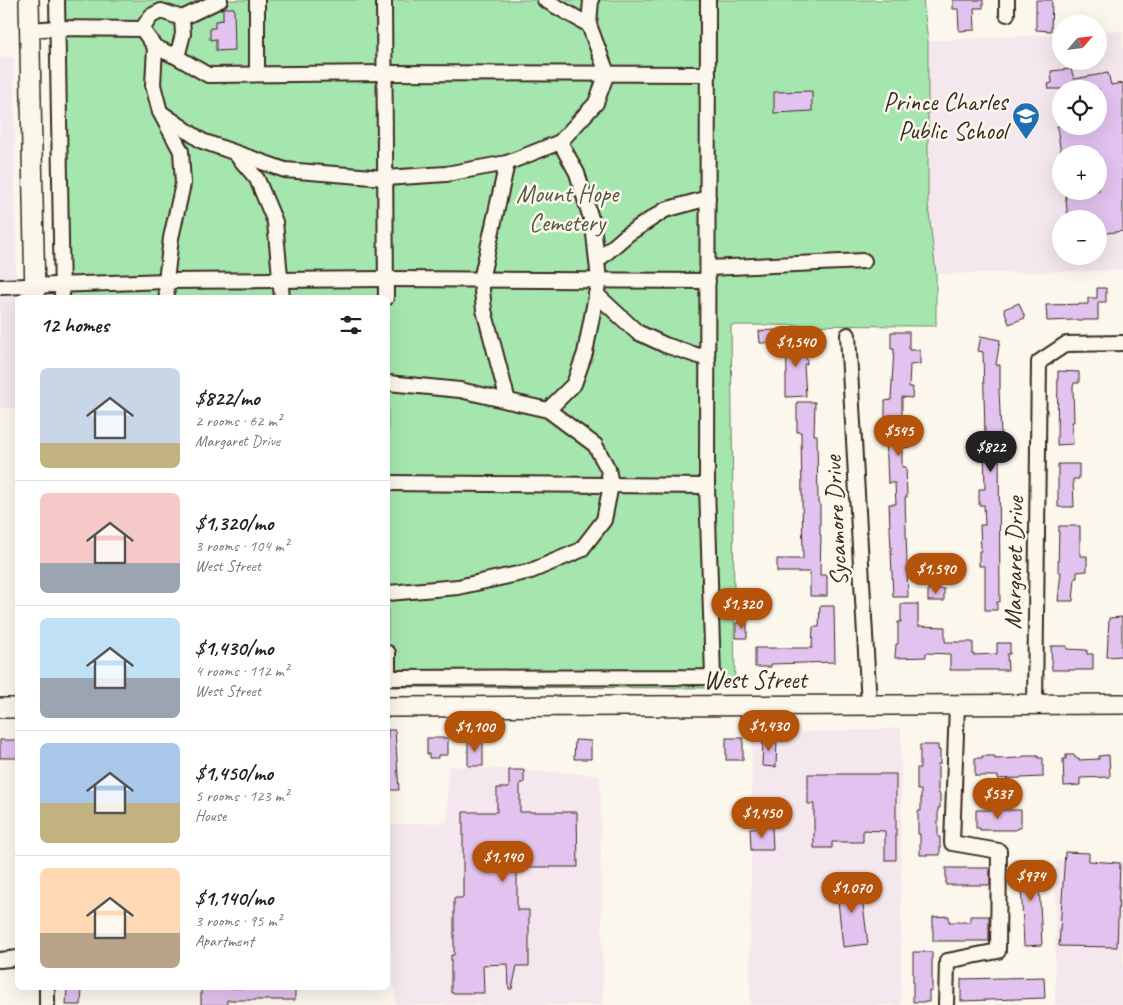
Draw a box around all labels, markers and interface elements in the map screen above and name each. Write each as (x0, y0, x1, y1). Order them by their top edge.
north arrow (1052, 15, 1108, 70)
map controls (1052, 15, 1107, 265)
button: locate (1052, 80, 1107, 135)
place label: Prince Charles Public School (883, 86, 1012, 147)
school or university icon: Prince Charles Public School (1011, 101, 1041, 140)
button: + (1052, 145, 1107, 200)
park label: Mount Hope Cemetery (516, 178, 620, 239)
button: − (1052, 210, 1107, 265)
icon: filters (337, 311, 365, 339)
text: 12 homes (40, 312, 109, 338)
pin: $1,540 (755, 326, 837, 368)
text: $1,540 (777, 332, 815, 352)
text: $822/mo (195, 385, 260, 411)
icon: home (80, 388, 140, 448)
text: 2 rooms · 62 m² (195, 411, 281, 431)
pin: $545 (869, 414, 929, 457)
text: $545 (885, 421, 913, 441)
pin: $822 (961, 430, 1021, 473)
text: Margaret Drive (195, 431, 280, 451)
text: $822 (977, 437, 1005, 457)
street label: Sycamore Drive (817, 453, 855, 587)
street label: Margaret Drive (997, 494, 1031, 630)
text: $1,320/mo (195, 510, 273, 536)
icon: home (80, 513, 140, 573)
text: 3 rooms · 104 m² (195, 536, 289, 556)
pin: $1,590 (895, 552, 977, 595)
text: West Street (195, 556, 261, 576)
text: $1,590 (917, 559, 955, 579)
pin: $1,320 (701, 588, 783, 630)
text: $1,320 (722, 594, 762, 614)
text: $1,430/mo (195, 635, 273, 661)
icon: home (80, 638, 140, 698)
text: 4 rooms · 112 m² (195, 661, 289, 681)
street label: West Street (703, 664, 809, 696)
text: West Street (195, 681, 261, 701)
pin: $1,100 (434, 710, 516, 753)
pin: $1,430 (728, 710, 810, 752)
text: $1,430 (749, 716, 789, 736)
text: $1,100 (455, 717, 495, 737)
text: $1,450/mo (195, 760, 273, 786)
icon: home (80, 763, 140, 823)
pin: $537 (968, 778, 1028, 820)
text: $537 (984, 784, 1012, 804)
text: 5 rooms · 123 m² (195, 786, 289, 806)
pin: $1,450 (721, 796, 803, 839)
text: $1,450 (743, 803, 781, 823)
text: House (195, 806, 226, 826)
pin: $1,140 (462, 840, 544, 883)
text: $1,140 (483, 847, 523, 867)
pin: $974 (1001, 860, 1061, 902)
text: $974 (1017, 866, 1045, 886)
pin: $1,070 (811, 872, 893, 914)
text: $1,070 (832, 878, 872, 898)
text: $1,140/mo (195, 885, 273, 911)
icon: home (80, 888, 140, 948)
text: 3 rooms · 95 m² (195, 911, 281, 931)
text: Apartment (195, 931, 254, 951)

